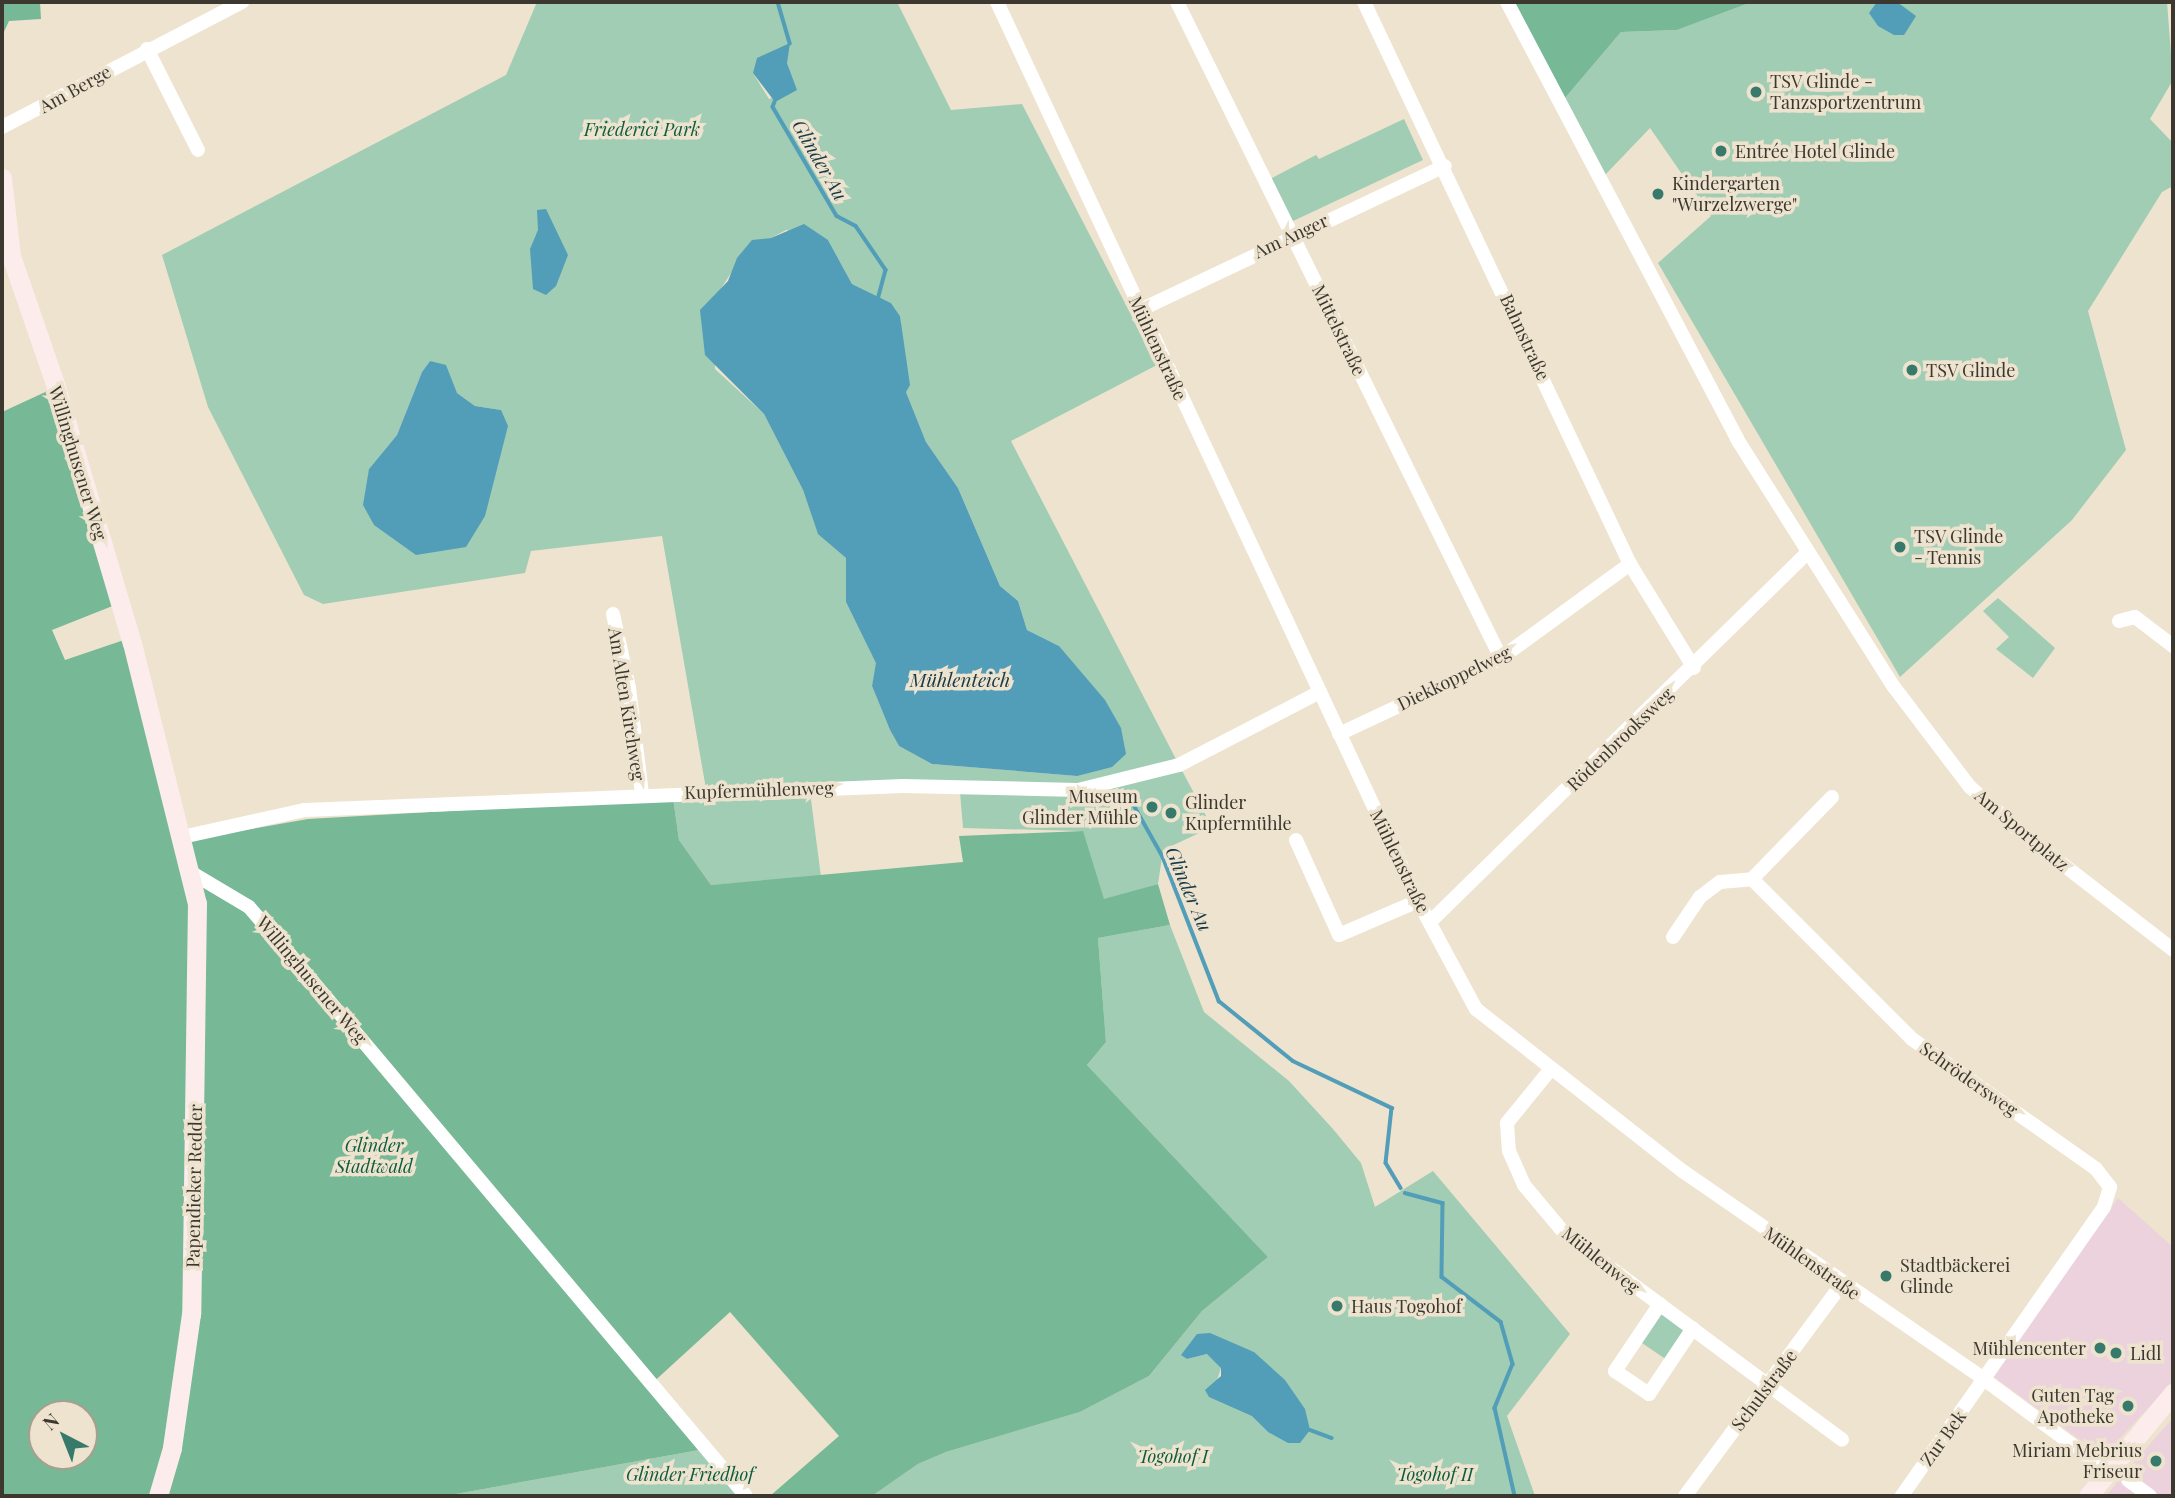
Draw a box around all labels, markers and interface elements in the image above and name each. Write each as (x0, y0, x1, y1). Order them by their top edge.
street label: Am Berge (35, 61, 115, 117)
place label: TSV Glinde - Tanzsportzentrum (1770, 71, 1921, 114)
marker: TSV Glinde - Tanzsportzentrum (1748, 84, 1764, 100)
water label: Glinder Au (788, 116, 852, 204)
park label: Friederici Park (584, 118, 700, 140)
place label: Entrée Hotel Glinde (1735, 140, 1895, 162)
marker: Entrée Hotel Glinde (1713, 143, 1729, 159)
place label: Kindergarten "Wurzelzwerge" (1672, 173, 1797, 216)
marker: Kindergarten "Wurzelzwerge" (1650, 186, 1666, 202)
street label: Am Anger (1250, 209, 1332, 263)
street label: Mittelstraße (1308, 281, 1370, 379)
street label: Bahnstraße (1496, 291, 1554, 383)
street label: Mühlenstraße (1124, 293, 1192, 403)
place label: TSV Glinde (1926, 359, 2016, 381)
marker: TSV Glinde (1904, 362, 1920, 378)
street label: Willinghusener Weg (44, 383, 112, 543)
place label: TSV Glinde - Tennis (1914, 526, 2004, 568)
marker: TSV Glinde - Tennis (1892, 539, 1908, 555)
street label: Am Alten Kirchweg (604, 626, 650, 782)
street label: Diekkoppelweg (1394, 641, 1514, 715)
water label: Mühlenteich (910, 669, 1010, 691)
street label: Rödenbrooksweg (1562, 683, 1678, 795)
street label: Kupfermühlenweg (684, 777, 834, 803)
street label: Am Sportplatz (1971, 785, 2073, 875)
place label: Museum Glinder Mühle (1022, 786, 1138, 828)
place label: Glinder Kupfermühle (1185, 792, 1292, 834)
marker: Museum Glinder Mühle (1144, 799, 1160, 815)
marker: Glinder Kupfermühle (1163, 805, 1179, 821)
street label: Mühlenstraße (1366, 806, 1434, 916)
water label: Glinder Au (1161, 843, 1217, 935)
street label: Willinghusener Weg (252, 911, 372, 1049)
street label: Schrödersweg (1916, 1037, 2022, 1121)
street label: Papendieker Redder (182, 1104, 206, 1268)
park label: Glinder Stadtwald (335, 1135, 413, 1178)
street label: Mühlenweg (1558, 1222, 1644, 1298)
street label: Mühlenstraße (1760, 1222, 1864, 1304)
place label: Stadtbäckerei Glinde (1900, 1255, 2010, 1298)
marker: Stadtbäckerei Glinde (1878, 1268, 1894, 1284)
place label: Haus Togohof (1351, 1295, 1462, 1317)
marker: Haus Togohof (1329, 1298, 1345, 1314)
place label: Mühlencenter (1973, 1337, 2086, 1359)
marker: Mühlencenter (2092, 1340, 2108, 1356)
place label: Lidl (2130, 1342, 2161, 1364)
street label: Schulstraße (1727, 1345, 1801, 1435)
marker: Lidl (2108, 1345, 2124, 1361)
place label: Guten Tag Apotheke (2031, 1385, 2114, 1428)
marker: Guten Tag Apotheke (2120, 1398, 2136, 1414)
north arrow (28, 1400, 98, 1470)
street label: Zur Bek (1916, 1406, 1970, 1470)
text: N (36, 1407, 64, 1435)
place label: Miriam Mebrius Friseur (2012, 1440, 2142, 1482)
park label: Togohof I (1138, 1445, 1208, 1467)
marker: Miriam Mebrius Friseur (2148, 1453, 2164, 1469)
park label: Glinder Friedhof (626, 1463, 754, 1485)
park label: Togohof II (1397, 1463, 1473, 1485)

